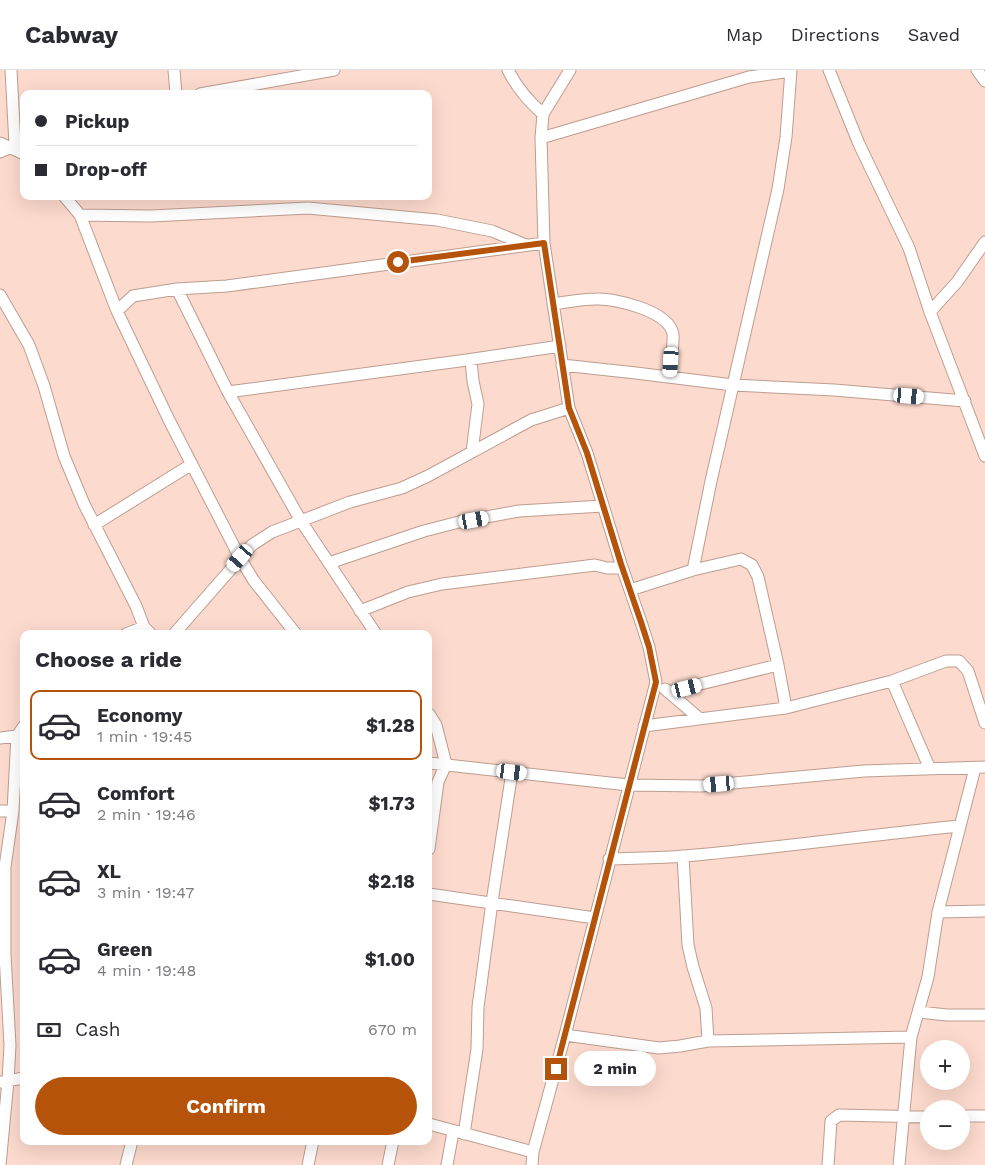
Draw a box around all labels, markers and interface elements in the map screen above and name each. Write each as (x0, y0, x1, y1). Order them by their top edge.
text: Cabway (25, 21, 118, 49)
text: Map (726, 24, 763, 45)
text: Directions (791, 24, 880, 45)
text: Saved (908, 24, 960, 45)
text: Pickup (65, 110, 129, 133)
text: Drop-off (65, 158, 147, 181)
route start (387, 251, 409, 273)
car (662, 347, 679, 377)
car (893, 387, 924, 405)
car (457, 510, 490, 530)
car (224, 542, 255, 574)
text: Choose a ride (35, 647, 182, 672)
car (670, 677, 703, 699)
icon: car (37, 703, 82, 748)
text: Economy (97, 704, 182, 727)
text: $1.28 (366, 714, 415, 737)
text: 1 min · 19:45 (97, 727, 192, 746)
car (496, 763, 527, 781)
car (703, 775, 734, 793)
icon: car (37, 781, 82, 826)
text: Comfort (97, 782, 175, 805)
text: $1.73 (368, 792, 415, 815)
text: 2 min · 19:46 (97, 805, 196, 824)
icon: car (37, 859, 82, 904)
text: XL (97, 860, 121, 883)
text: $2.18 (368, 870, 415, 893)
text: 3 min · 19:47 (97, 883, 194, 902)
icon: car (37, 937, 82, 982)
text: Green (97, 938, 153, 961)
text: $1.00 (365, 948, 415, 971)
text: 4 min · 19:48 (97, 961, 196, 980)
icon: cash (35, 1016, 63, 1044)
text: Cash (75, 1018, 121, 1041)
text: 670 m (368, 1020, 417, 1039)
map controls (920, 1040, 970, 1150)
button: + (920, 1040, 970, 1090)
callout: 2 min (574, 1052, 656, 1086)
route end (545, 1058, 567, 1080)
text: 2 min (593, 1059, 637, 1078)
button: Confirm (35, 1077, 417, 1135)
button: − (920, 1100, 970, 1150)

